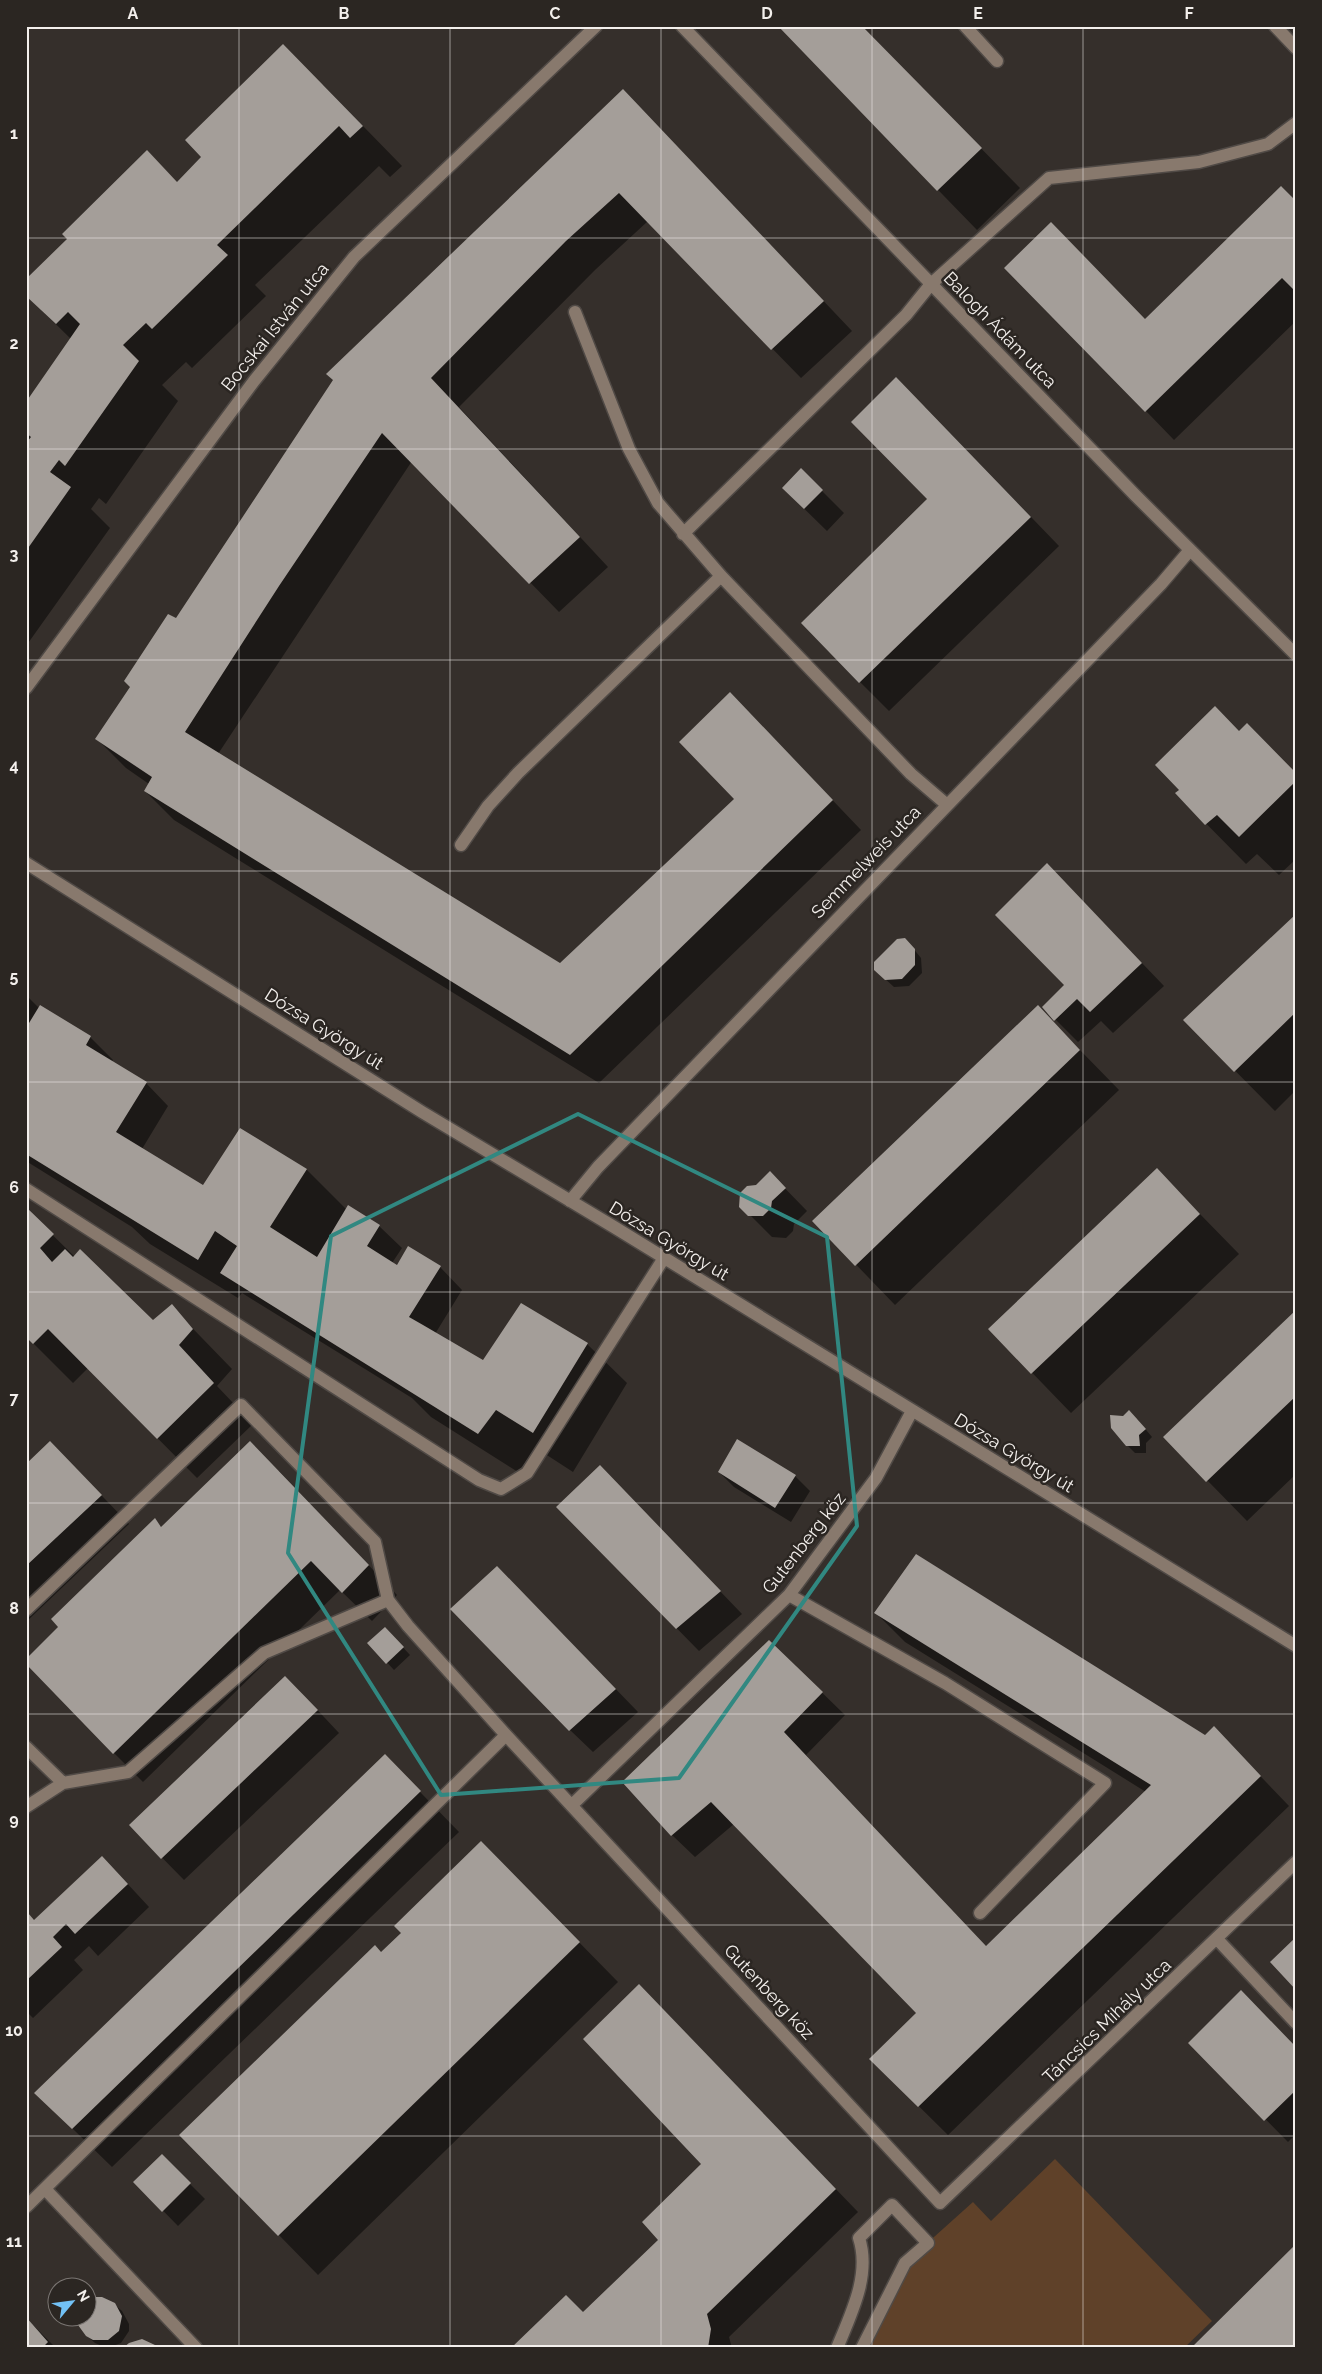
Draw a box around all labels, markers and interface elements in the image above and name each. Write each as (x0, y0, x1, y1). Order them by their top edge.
text: A (128, 4, 139, 23)
text: B (339, 4, 350, 23)
text: C (550, 4, 561, 23)
text: D (761, 4, 773, 23)
text: E (973, 4, 983, 23)
text: F (1184, 4, 1194, 23)
text: 1 (10, 124, 18, 143)
street label: Bocskai István utca (217, 258, 333, 395)
street label: Balogh Ádám utca (940, 267, 1062, 392)
text: 2 (9, 334, 19, 353)
text: 3 (10, 545, 19, 564)
text: 4 (9, 756, 19, 775)
street label: Semmelweis utca (807, 801, 925, 922)
text: 5 (10, 967, 19, 986)
street label: Dózsa György út (261, 984, 387, 1074)
text: 6 (9, 1178, 19, 1197)
street label: Dózsa György út (606, 1197, 733, 1285)
text: 7 (10, 1389, 19, 1408)
street label: Dózsa György út (951, 1409, 1078, 1497)
street label: Gutenberg köz (758, 1488, 850, 1597)
text: 8 (9, 1599, 19, 1618)
text: 9 (9, 1810, 19, 1829)
street label: Gutenberg köz (720, 1940, 819, 2044)
street label: Táncsics Mihály utca (1038, 1954, 1175, 2087)
text: 10 (5, 2021, 23, 2040)
text: 11 (6, 2232, 22, 2251)
north arrow (48, 2276, 98, 2326)
text: N (74, 2287, 93, 2304)

